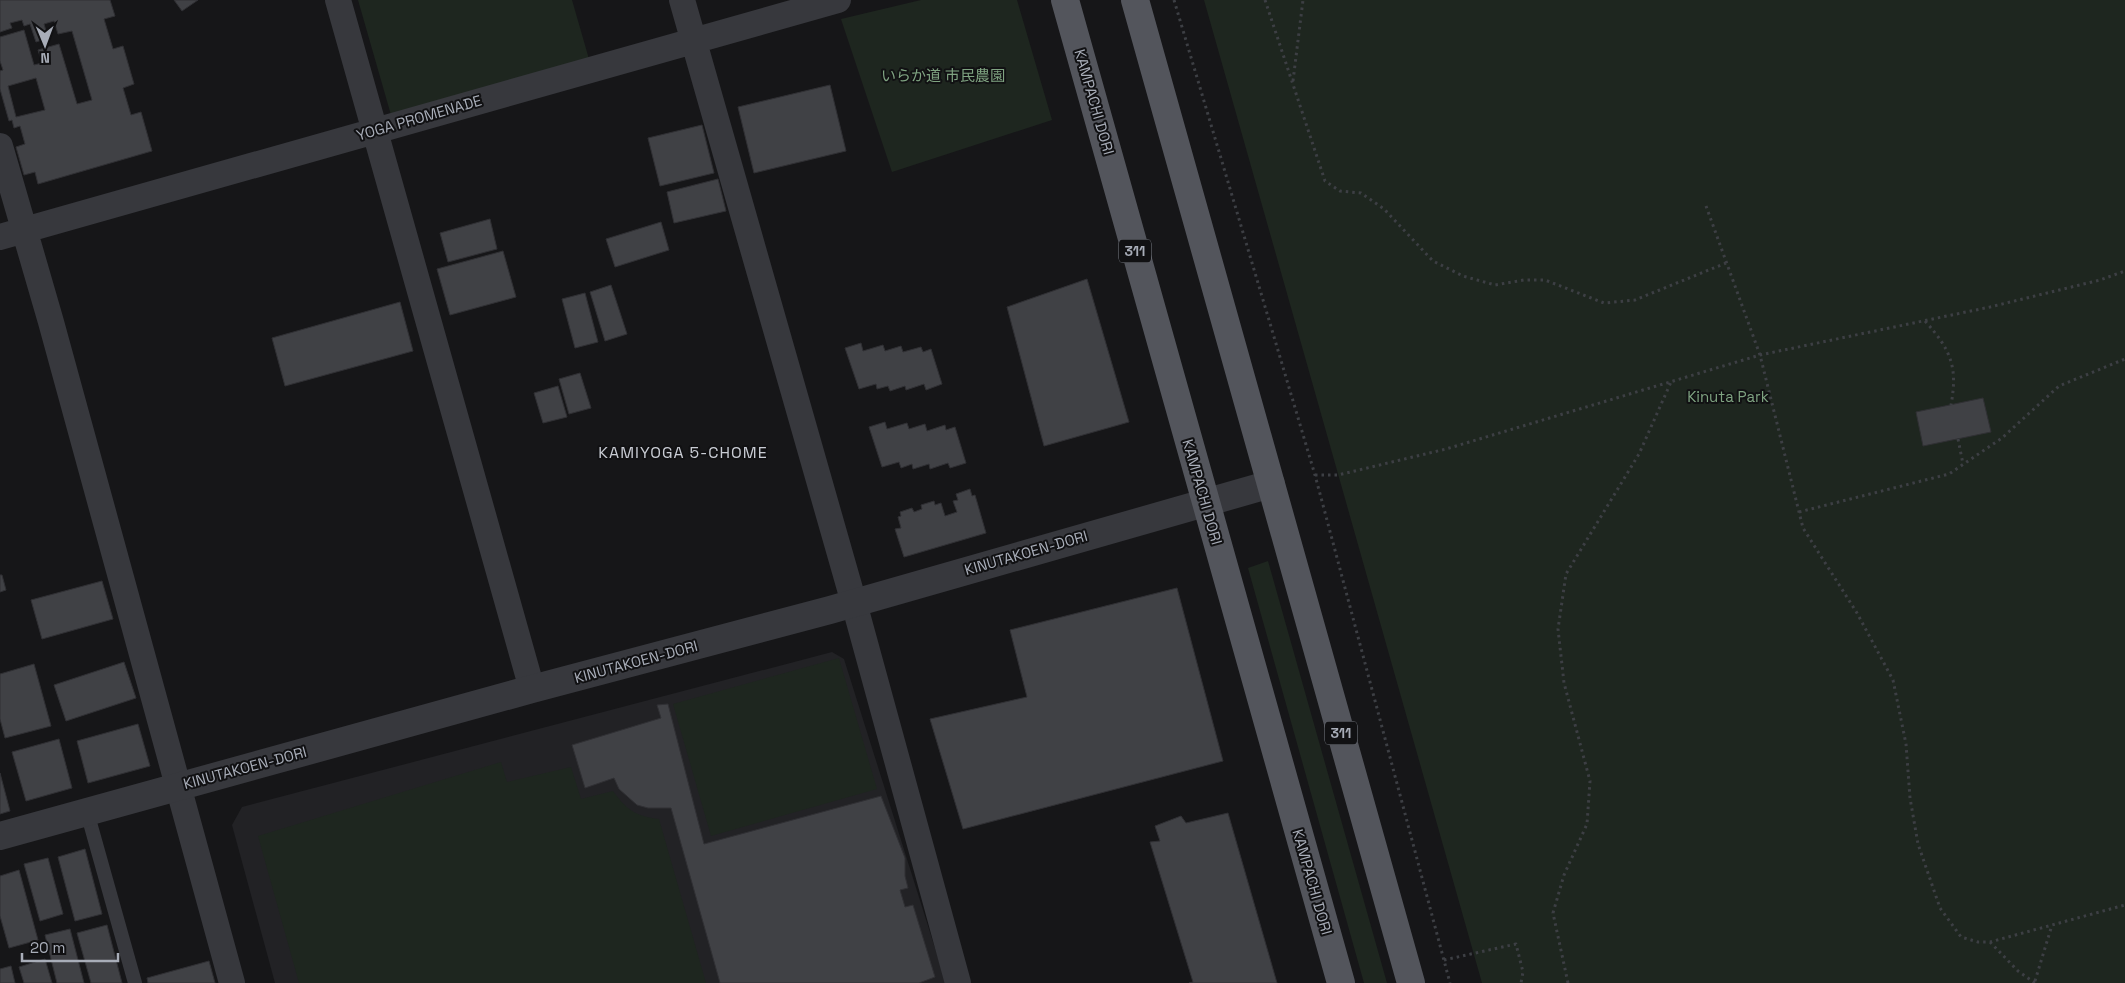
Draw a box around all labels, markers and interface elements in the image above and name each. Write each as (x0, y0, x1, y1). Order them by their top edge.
north arrow (20, 20, 70, 70)
street label: KAMPACHI DORI (1070, 47, 1119, 157)
text: N (40, 49, 50, 67)
park label: いらか道 市民農園 (881, 66, 1005, 85)
street label: YOGA PROMENADE (354, 91, 484, 145)
road number: 311 (1119, 240, 1151, 262)
park label: Kinuta Park (1687, 387, 1769, 406)
street label: KAMPACHI DORI (1178, 437, 1227, 547)
district label: KAMIYOGA 5-CHOME (598, 442, 768, 463)
street label: KINUTAKOEN-DORI (962, 526, 1090, 579)
street label: KINUTAKOEN-DORI (572, 636, 700, 687)
road number: 311 (1325, 721, 1357, 744)
street label: KINUTAKOEN-DORI (181, 742, 309, 793)
street label: KAMPACHI DORI (1288, 827, 1337, 937)
scale bar (22, 930, 119, 962)
text: 20 m (30, 938, 65, 957)

